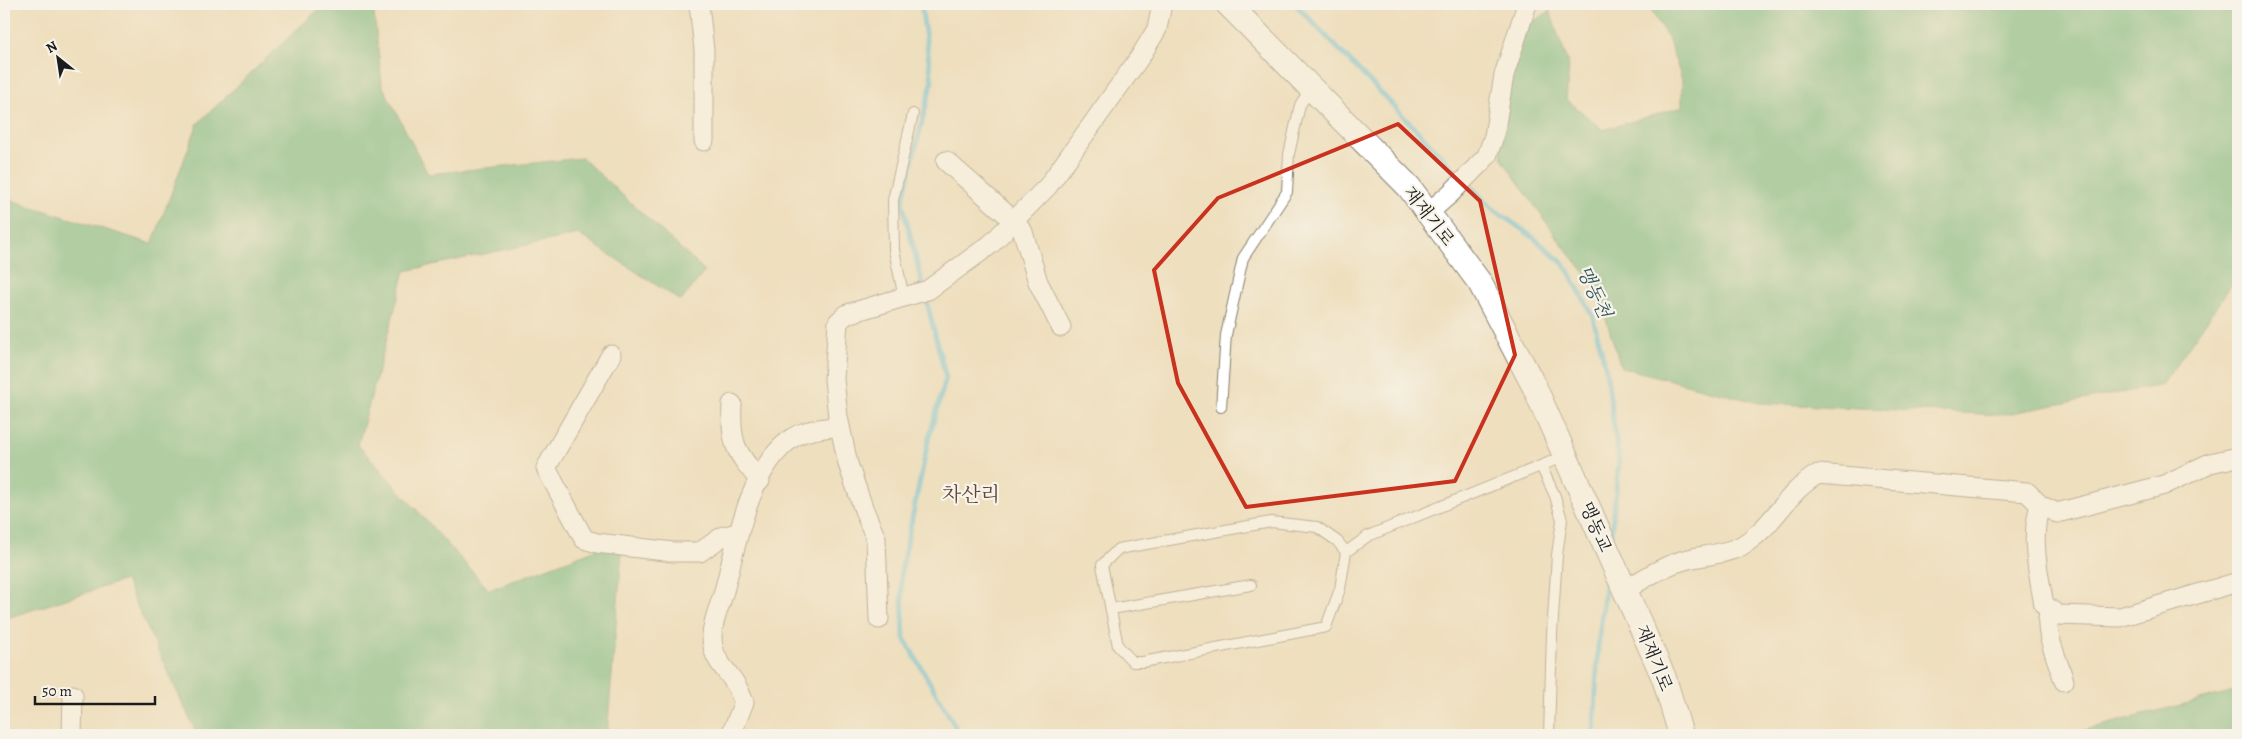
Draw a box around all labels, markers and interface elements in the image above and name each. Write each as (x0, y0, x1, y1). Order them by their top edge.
north arrow (32, 32, 82, 82)
text: N (43, 36, 61, 58)
street label: 재재기로 (1398, 181, 1460, 251)
water label: 맹동천 (1571, 262, 1618, 324)
district label: 차산리 (942, 481, 1000, 508)
street label: 맹동교 (1574, 498, 1618, 556)
street label: 재재기로 (1630, 621, 1678, 695)
scale bar (35, 674, 155, 706)
text: 50 m (42, 681, 72, 701)

